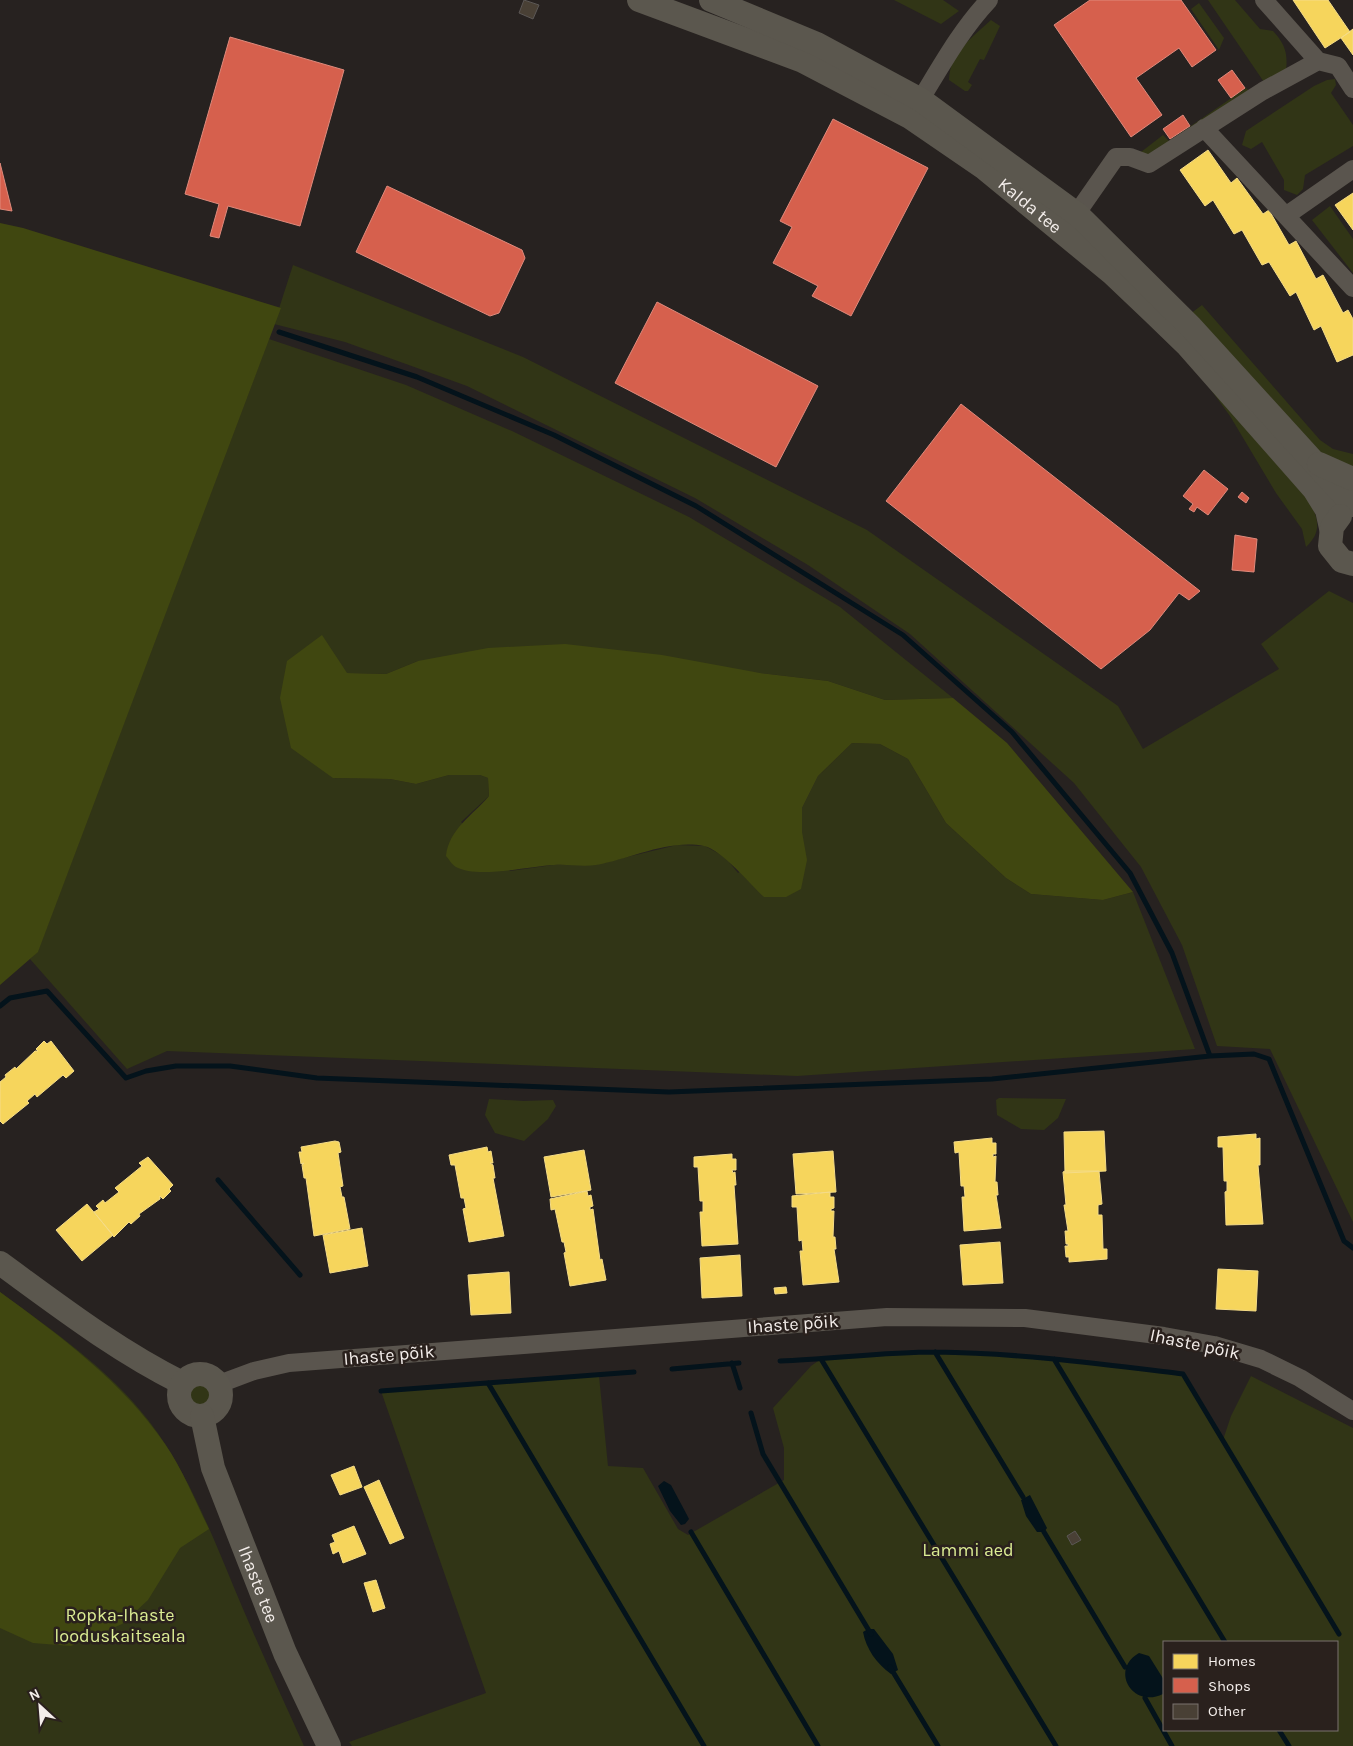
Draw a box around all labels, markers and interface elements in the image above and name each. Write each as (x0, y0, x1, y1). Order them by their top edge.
street label: Kalda tee (994, 173, 1066, 238)
street label: Ihaste põik (747, 1310, 839, 1338)
street label: Ihaste põik (1148, 1324, 1242, 1364)
street label: Ihaste põik (342, 1340, 436, 1370)
park label: Lammi aed (922, 1539, 1014, 1561)
street label: Ihaste tee (233, 1543, 283, 1626)
park label: Ropka-Ihaste looduskaitseala (54, 1604, 186, 1647)
legend (1163, 1641, 1338, 1731)
text: Homes (1208, 1652, 1256, 1670)
text: Shops (1208, 1677, 1251, 1695)
north arrow (15, 1681, 65, 1731)
text: N (26, 1685, 43, 1705)
text: Other (1208, 1702, 1246, 1720)

